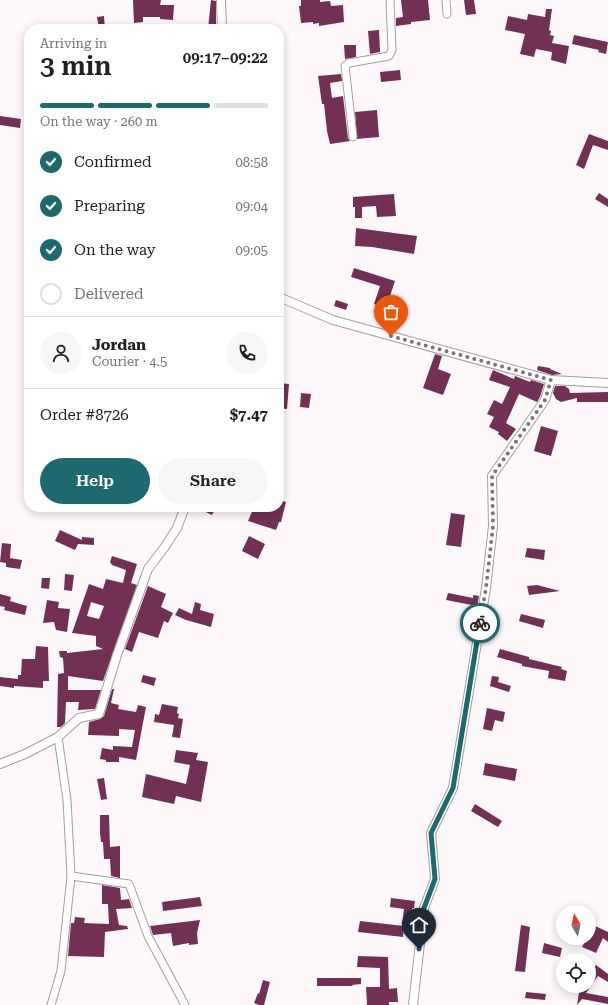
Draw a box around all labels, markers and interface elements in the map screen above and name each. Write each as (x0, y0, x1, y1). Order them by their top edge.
text: Arriving in (40, 36, 107, 51)
text: 09:17–09:22 (183, 49, 268, 67)
text: 3 min (40, 51, 112, 81)
text: On the way · 260 m (40, 114, 157, 129)
icon: check (40, 151, 62, 173)
text: Confirmed (74, 153, 152, 171)
text: 08:58 (236, 155, 268, 170)
icon: check (40, 195, 62, 217)
text: Preparing (74, 197, 145, 215)
text: 09:04 (236, 199, 268, 214)
icon: check (40, 239, 62, 261)
text: On the way (74, 241, 156, 259)
text: 09:05 (236, 243, 268, 258)
text: Delivered (74, 285, 144, 303)
pin (374, 295, 408, 336)
icon: bag (380, 301, 402, 323)
button: person (40, 332, 82, 374)
button: phone (226, 332, 268, 374)
text: Jordan (92, 336, 146, 354)
text: Courier · 4.5 (92, 354, 167, 369)
text: Order #8726 (40, 406, 129, 424)
text: $7.47 (230, 406, 268, 424)
button: Help (40, 458, 150, 504)
button: Share (158, 458, 268, 504)
courier (460, 603, 500, 643)
icon: bike (469, 612, 491, 634)
north arrow (556, 905, 596, 945)
map controls (556, 905, 596, 993)
pin (402, 908, 436, 949)
icon: home (408, 914, 430, 936)
button: locate (556, 953, 596, 993)

